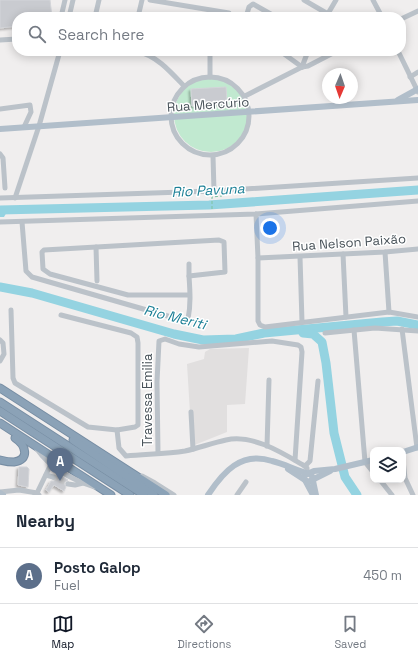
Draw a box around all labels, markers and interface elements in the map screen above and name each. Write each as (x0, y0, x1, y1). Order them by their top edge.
search box (12, 12, 406, 56)
icon: search (26, 23, 48, 45)
text: Search here (58, 25, 144, 44)
north arrow (322, 68, 358, 104)
street label: Rua Mercúrio (166, 93, 250, 116)
water label: Rio Pavuna (171, 179, 246, 201)
your location (260, 218, 280, 238)
street label: Rua Nelson Paixão (292, 230, 406, 255)
water label: Rio Meriti (142, 301, 209, 334)
street label: Travessa Emilia (139, 353, 156, 446)
map controls (370, 447, 406, 483)
button: layers (370, 447, 406, 483)
pin: A (47, 448, 73, 481)
text: Nearby (16, 510, 75, 532)
text: Posto Galop (54, 558, 141, 577)
text: A (25, 567, 33, 584)
text: 450 m (363, 567, 402, 584)
text: Fuel (54, 577, 80, 594)
tab: Map (52, 613, 74, 651)
tab: Directions (177, 613, 231, 651)
tab: Saved (334, 613, 366, 651)

